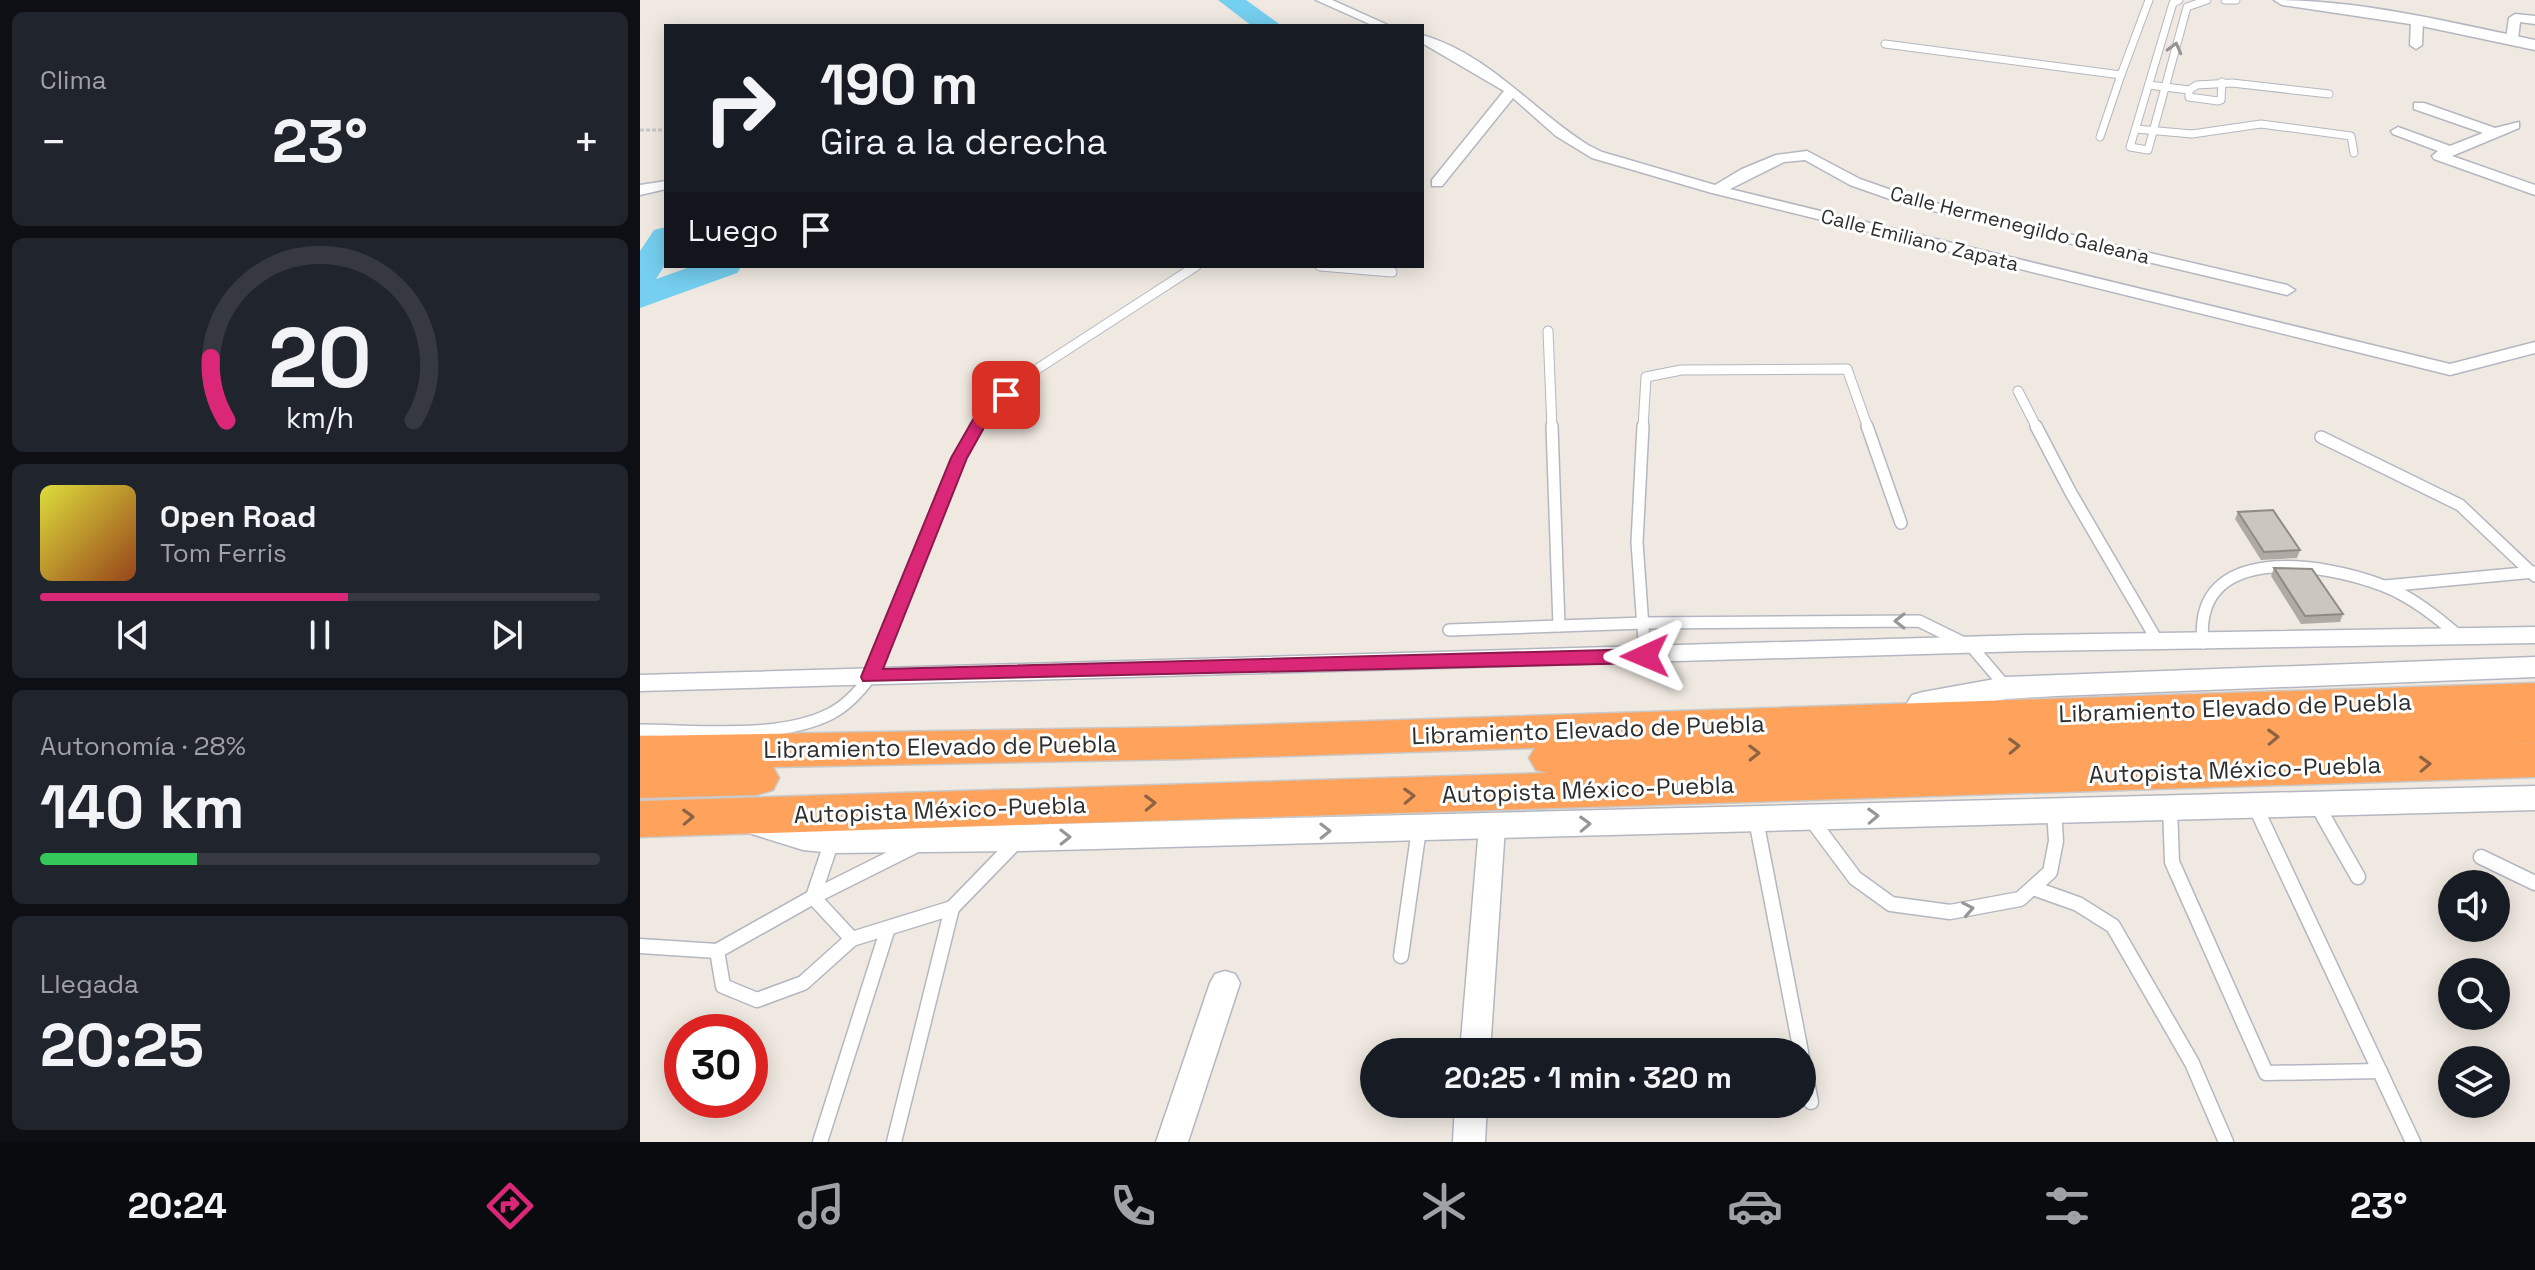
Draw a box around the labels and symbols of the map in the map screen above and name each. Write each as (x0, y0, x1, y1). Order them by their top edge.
one-way arrow (2166, 41, 2183, 55)
street label: Calle Hermenegildo Galeana (1888, 180, 2152, 270)
street label: Calle Emiliano Zapata (1818, 203, 2022, 277)
pin (972, 361, 1040, 429)
one-way arrow (1893, 612, 1906, 630)
position arrow (1603, 614, 1687, 698)
street label: Libramiento Elevado de Puebla (2058, 686, 2412, 729)
street label: Libramiento Elevado de Puebla (1411, 708, 1765, 751)
street label: Libramiento Elevado de Puebla (763, 728, 1117, 765)
one-way arrow (2267, 728, 2280, 745)
one-way arrow (2008, 737, 2021, 754)
one-way arrow (1748, 745, 1761, 762)
street label: Autopista México-Puebla (2088, 749, 2382, 790)
one-way arrow (2419, 755, 2432, 772)
street label: Autopista México-Puebla (1441, 769, 1735, 810)
one-way arrow (1403, 787, 1416, 804)
street label: Autopista México-Puebla (793, 789, 1087, 830)
one-way arrow (1144, 795, 1157, 812)
one-way arrow (1867, 807, 1880, 824)
one-way arrow (682, 809, 695, 826)
one-way arrow (1579, 815, 1592, 833)
one-way arrow (1319, 822, 1332, 840)
one-way arrow (1059, 829, 1072, 846)
one-way arrow (1961, 901, 1975, 918)
speed limit sign: 30 (664, 1014, 768, 1118)

